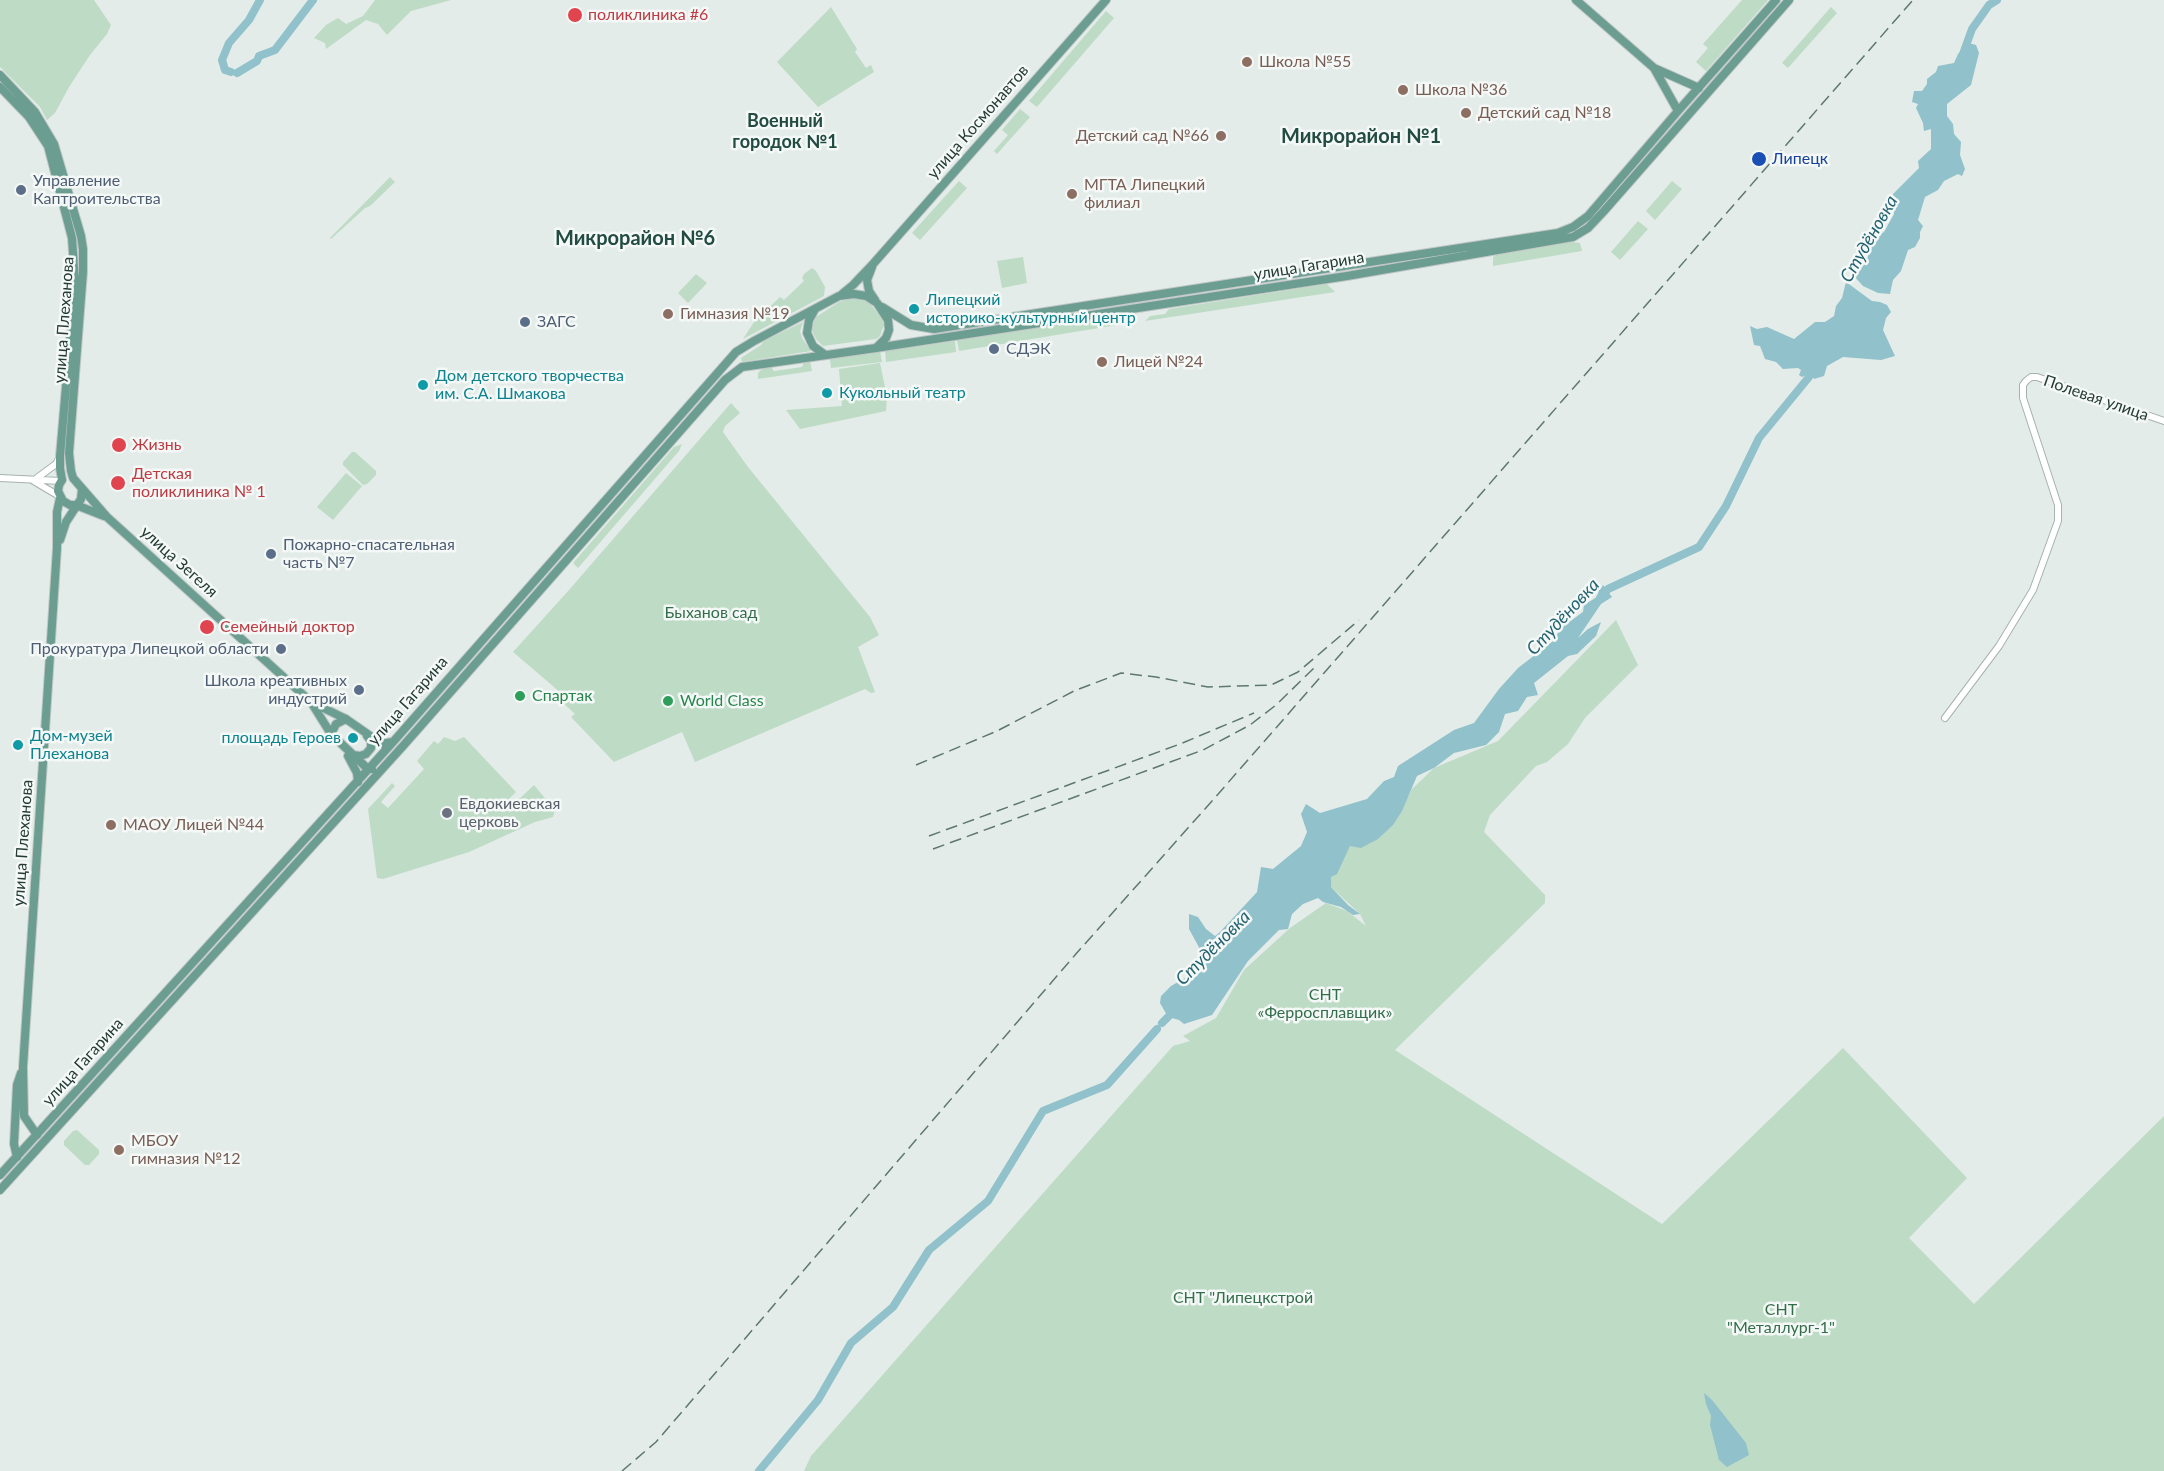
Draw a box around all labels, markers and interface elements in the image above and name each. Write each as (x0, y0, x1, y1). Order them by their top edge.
place label: поликлиника #6 (588, 5, 708, 25)
marker: поликлиника #6 (566, 6, 584, 24)
place label: Школа №55 (1259, 52, 1351, 72)
marker: Школа №55 (1240, 55, 1254, 69)
street label: улица Космонавтов (923, 61, 1033, 183)
place label: Школа №36 (1415, 80, 1507, 100)
marker: Школа №36 (1396, 83, 1410, 97)
place label: Детский сад №18 (1478, 103, 1611, 123)
marker: Детский сад №18 (1459, 106, 1473, 120)
district label: Военный городок №1 (732, 110, 838, 152)
district label: Микрорайон №1 (1281, 125, 1441, 149)
place label: Детский сад №66 (1076, 126, 1209, 146)
marker: Детский сад №66 (1214, 129, 1228, 143)
place label: Липецк (1772, 149, 1828, 169)
marker: Липецк (1750, 150, 1768, 168)
place label: Управление Каптроительства (33, 171, 161, 209)
place label: МГТА Липецкий филиал (1084, 175, 1205, 213)
marker: Управление Каптроительства (14, 183, 28, 197)
marker: МГТА Липецкий филиал (1065, 187, 1079, 201)
water label: Студёновка (1836, 192, 1902, 286)
district label: Микрорайон №6 (555, 227, 715, 251)
street label: улица Гагарина (1252, 248, 1366, 284)
street label: улица Плеханова (50, 256, 78, 384)
place label: Липецкий историко-культурный центр (926, 290, 1136, 328)
marker: Липецкий историко-культурный центр (907, 302, 921, 316)
place label: Гимназия №19 (680, 304, 790, 324)
marker: Гимназия №19 (661, 307, 675, 321)
place label: ЗАГС (537, 312, 576, 332)
marker: ЗАГС (518, 315, 532, 329)
place label: СДЭК (1006, 339, 1051, 359)
marker: СДЭК (987, 342, 1001, 356)
place label: Лицей №24 (1114, 352, 1203, 372)
marker: Лицей №24 (1095, 355, 1109, 369)
place label: Дом детского творчества им. С.А. Шмакова (435, 366, 624, 404)
street label: Полевая улица (2041, 371, 2151, 425)
marker: Дом детского творчества им. С.А. Шмакова (416, 378, 430, 392)
place label: Кукольный театр (839, 383, 966, 403)
marker: Кукольный театр (820, 386, 834, 400)
place label: Жизнь (132, 435, 182, 455)
marker: Жизнь (110, 436, 128, 454)
place label: Детская поликлиника № 1 (132, 464, 266, 502)
marker: Детская поликлиника № 1 (109, 474, 127, 492)
street label: улица Зегеля (136, 522, 222, 602)
place label: Пожарно-спасательная часть №7 (283, 535, 455, 573)
marker: Пожарно-спасательная часть №7 (264, 547, 278, 561)
water label: Студёновка (1522, 574, 1604, 660)
park label: Быханов сад (665, 603, 757, 623)
place label: Семейный доктор (220, 617, 355, 637)
marker: Семейный доктор (198, 618, 216, 636)
place label: Прокуратура Липецкой области (30, 639, 269, 659)
marker: Прокуратура Липецкой области (274, 642, 288, 656)
street label: улица Гагарина (364, 653, 452, 749)
place label: Школа креативных индустрий (204, 671, 347, 709)
marker: Школа креативных индустрий (352, 683, 366, 697)
place label: Спартак (532, 686, 593, 706)
marker: Спартак (513, 689, 527, 703)
place label: World Class (680, 691, 764, 711)
marker: World Class (661, 694, 675, 708)
place label: Дом-музей Плеханова (30, 726, 113, 764)
place label: площадь Героев (221, 728, 341, 748)
marker: площадь Героев (346, 731, 360, 745)
marker: Дом-музей Плеханова (11, 738, 25, 752)
street label: улица Плеханова (9, 779, 37, 907)
place label: Евдокиевская церковь (459, 794, 560, 832)
marker: Евдокиевская церковь (440, 806, 454, 820)
place label: МАОУ Лицей №44 (123, 815, 264, 835)
marker: МАОУ Лицей №44 (104, 818, 118, 832)
water label: Студёновка (1171, 906, 1255, 990)
park label: СНТ «Ферросплавщик» (1258, 985, 1392, 1023)
street label: улица Гагарина (39, 1014, 127, 1110)
place label: МБОУ гимназия №12 (131, 1131, 241, 1169)
marker: МБОУ гимназия №12 (112, 1143, 126, 1157)
park label: СНТ "Липецкстрой (1173, 1288, 1313, 1308)
park label: СНТ "Металлург-1" (1727, 1300, 1835, 1338)

